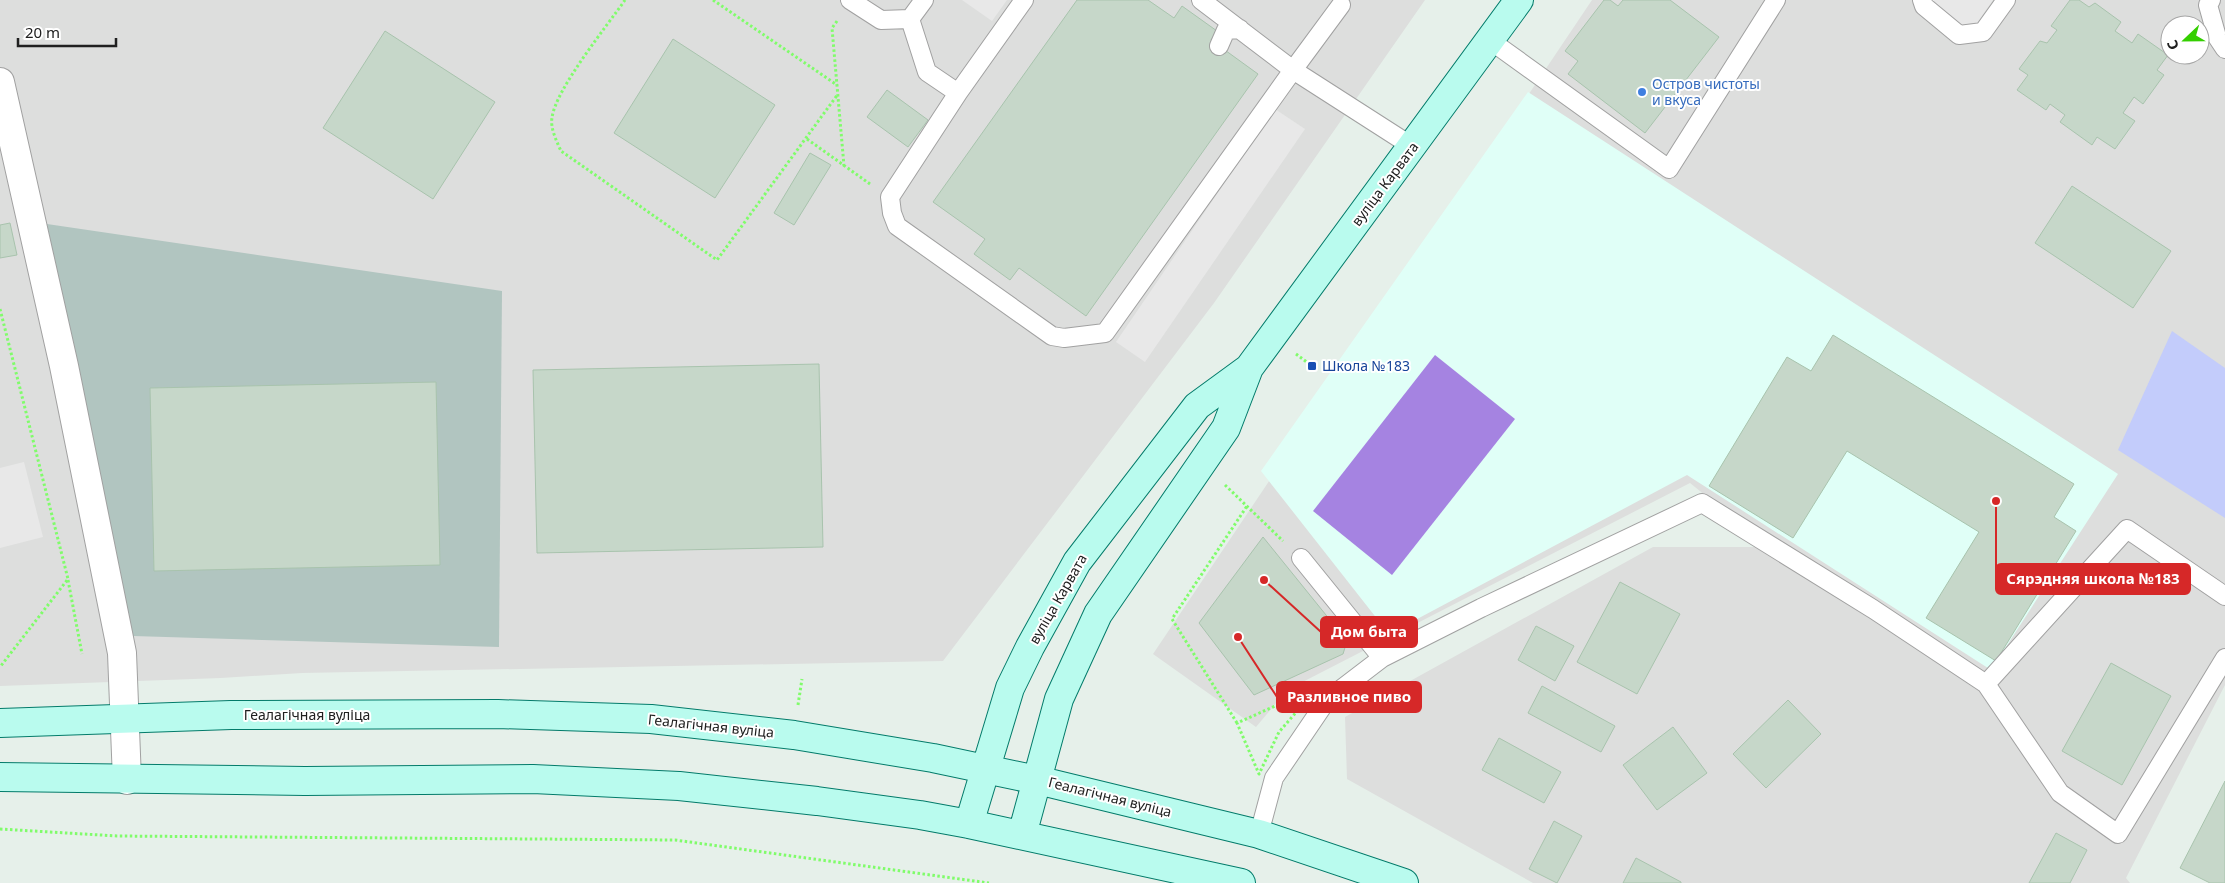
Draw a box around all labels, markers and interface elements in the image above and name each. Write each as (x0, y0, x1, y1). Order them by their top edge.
scale bar (18, 15, 115, 47)
north arrow (2160, 15, 2210, 65)
text: 20 m (25, 22, 60, 42)
text: С (2162, 37, 2183, 53)
place label: Остров чистоты и вкуса (1652, 74, 1760, 109)
marker: Остров чистоты и вкуса (1636, 86, 1648, 98)
street label: вуліца Карвата (1347, 138, 1423, 230)
place label: Школа №183 (1322, 356, 1410, 375)
marker: Школа №183 (1306, 360, 1318, 372)
street label: вуліца Карвата (1024, 550, 1091, 647)
callout: Сярэдняя школа №183 (1996, 564, 2190, 594)
text: Сярэдняя школа №183 (2006, 568, 2180, 588)
callout: Дом быта (1321, 617, 1417, 647)
text: Дом быта (1331, 621, 1407, 641)
callout: Разливное пиво (1277, 682, 1421, 712)
text: Разливное пиво (1287, 686, 1411, 706)
street label: Геалагічная вуліца (244, 705, 370, 724)
street label: Геалагічная вуліца (647, 709, 775, 742)
street label: Геалагічная вуліца (1046, 772, 1174, 821)

